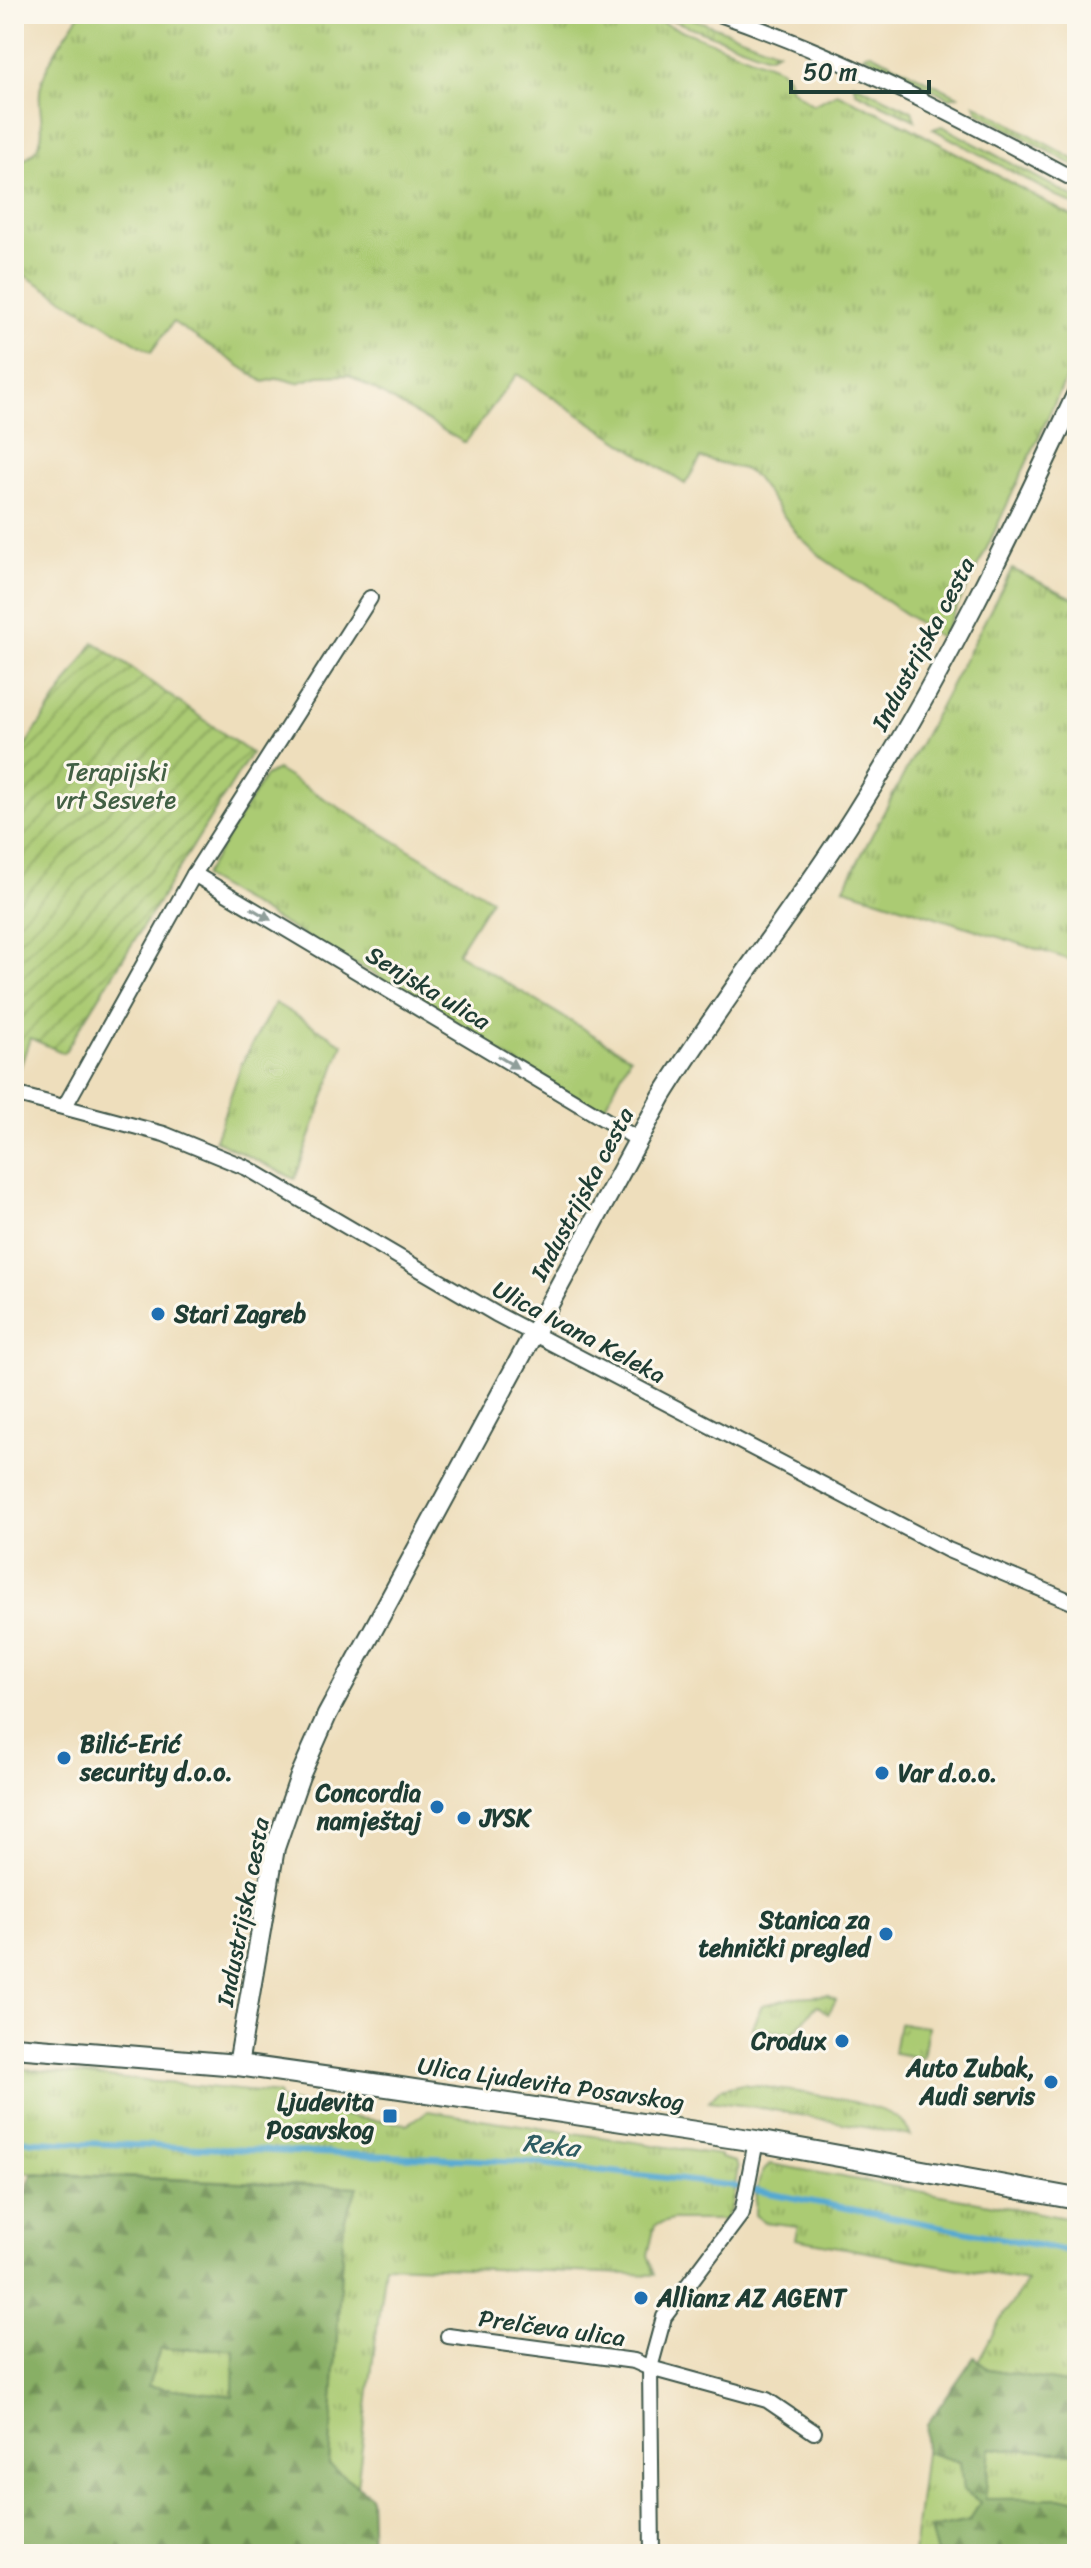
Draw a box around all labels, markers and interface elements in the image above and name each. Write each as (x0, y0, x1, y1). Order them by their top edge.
scale bar (791, 44, 929, 94)
text: 50 m (803, 51, 858, 93)
street label: Industrijska cesta (859, 549, 987, 739)
park label: Terapijski vrt Sesvete (56, 751, 176, 821)
one-way arrow (250, 907, 272, 921)
street label: Senjska ulica (357, 934, 499, 1042)
one-way arrow (497, 1054, 519, 1068)
street label: Industrijska cesta (518, 1099, 646, 1289)
street label: Ulica Ivana Keleka (485, 1268, 673, 1396)
place label: Stari Zagreb (173, 1293, 306, 1335)
marker: Stari Zagreb (149, 1305, 167, 1323)
place label: Bilić-Erić security d.o.o. (79, 1723, 233, 1793)
marker: Bilić-Erić security d.o.o. (55, 1749, 73, 1767)
place label: Var d.o.o. (898, 1752, 997, 1794)
marker: Var d.o.o. (873, 1764, 891, 1782)
place label: Concordia namještaj (315, 1772, 422, 1842)
place label: JYSK (478, 1797, 533, 1839)
marker: Concordia namještaj (428, 1798, 446, 1816)
marker: JYSK (455, 1809, 473, 1827)
street label: Industrijska cesta (204, 1813, 282, 2011)
place label: Stanica za tehnički pregled (699, 1899, 872, 1969)
marker: Stanica za tehnički pregled (877, 1925, 895, 1943)
place label: Crodux (750, 2020, 827, 2062)
marker: Crodux (833, 2032, 851, 2050)
street label: Ulica Ljudevita Posavskog (415, 2044, 687, 2124)
place label: Auto Zubak, Audi servis (905, 2047, 1036, 2117)
marker: Auto Zubak, Audi servis (1042, 2073, 1060, 2091)
place label: Ljudevita Posavskog (266, 2081, 374, 2151)
marker: Ljudevita Posavskog (381, 2107, 399, 2125)
water label: Reka (521, 2119, 584, 2171)
place label: Allianz AZ AGENT (656, 2277, 848, 2319)
marker: Allianz AZ AGENT (632, 2289, 650, 2307)
street label: Prelčeva ulica (476, 2297, 628, 2359)

